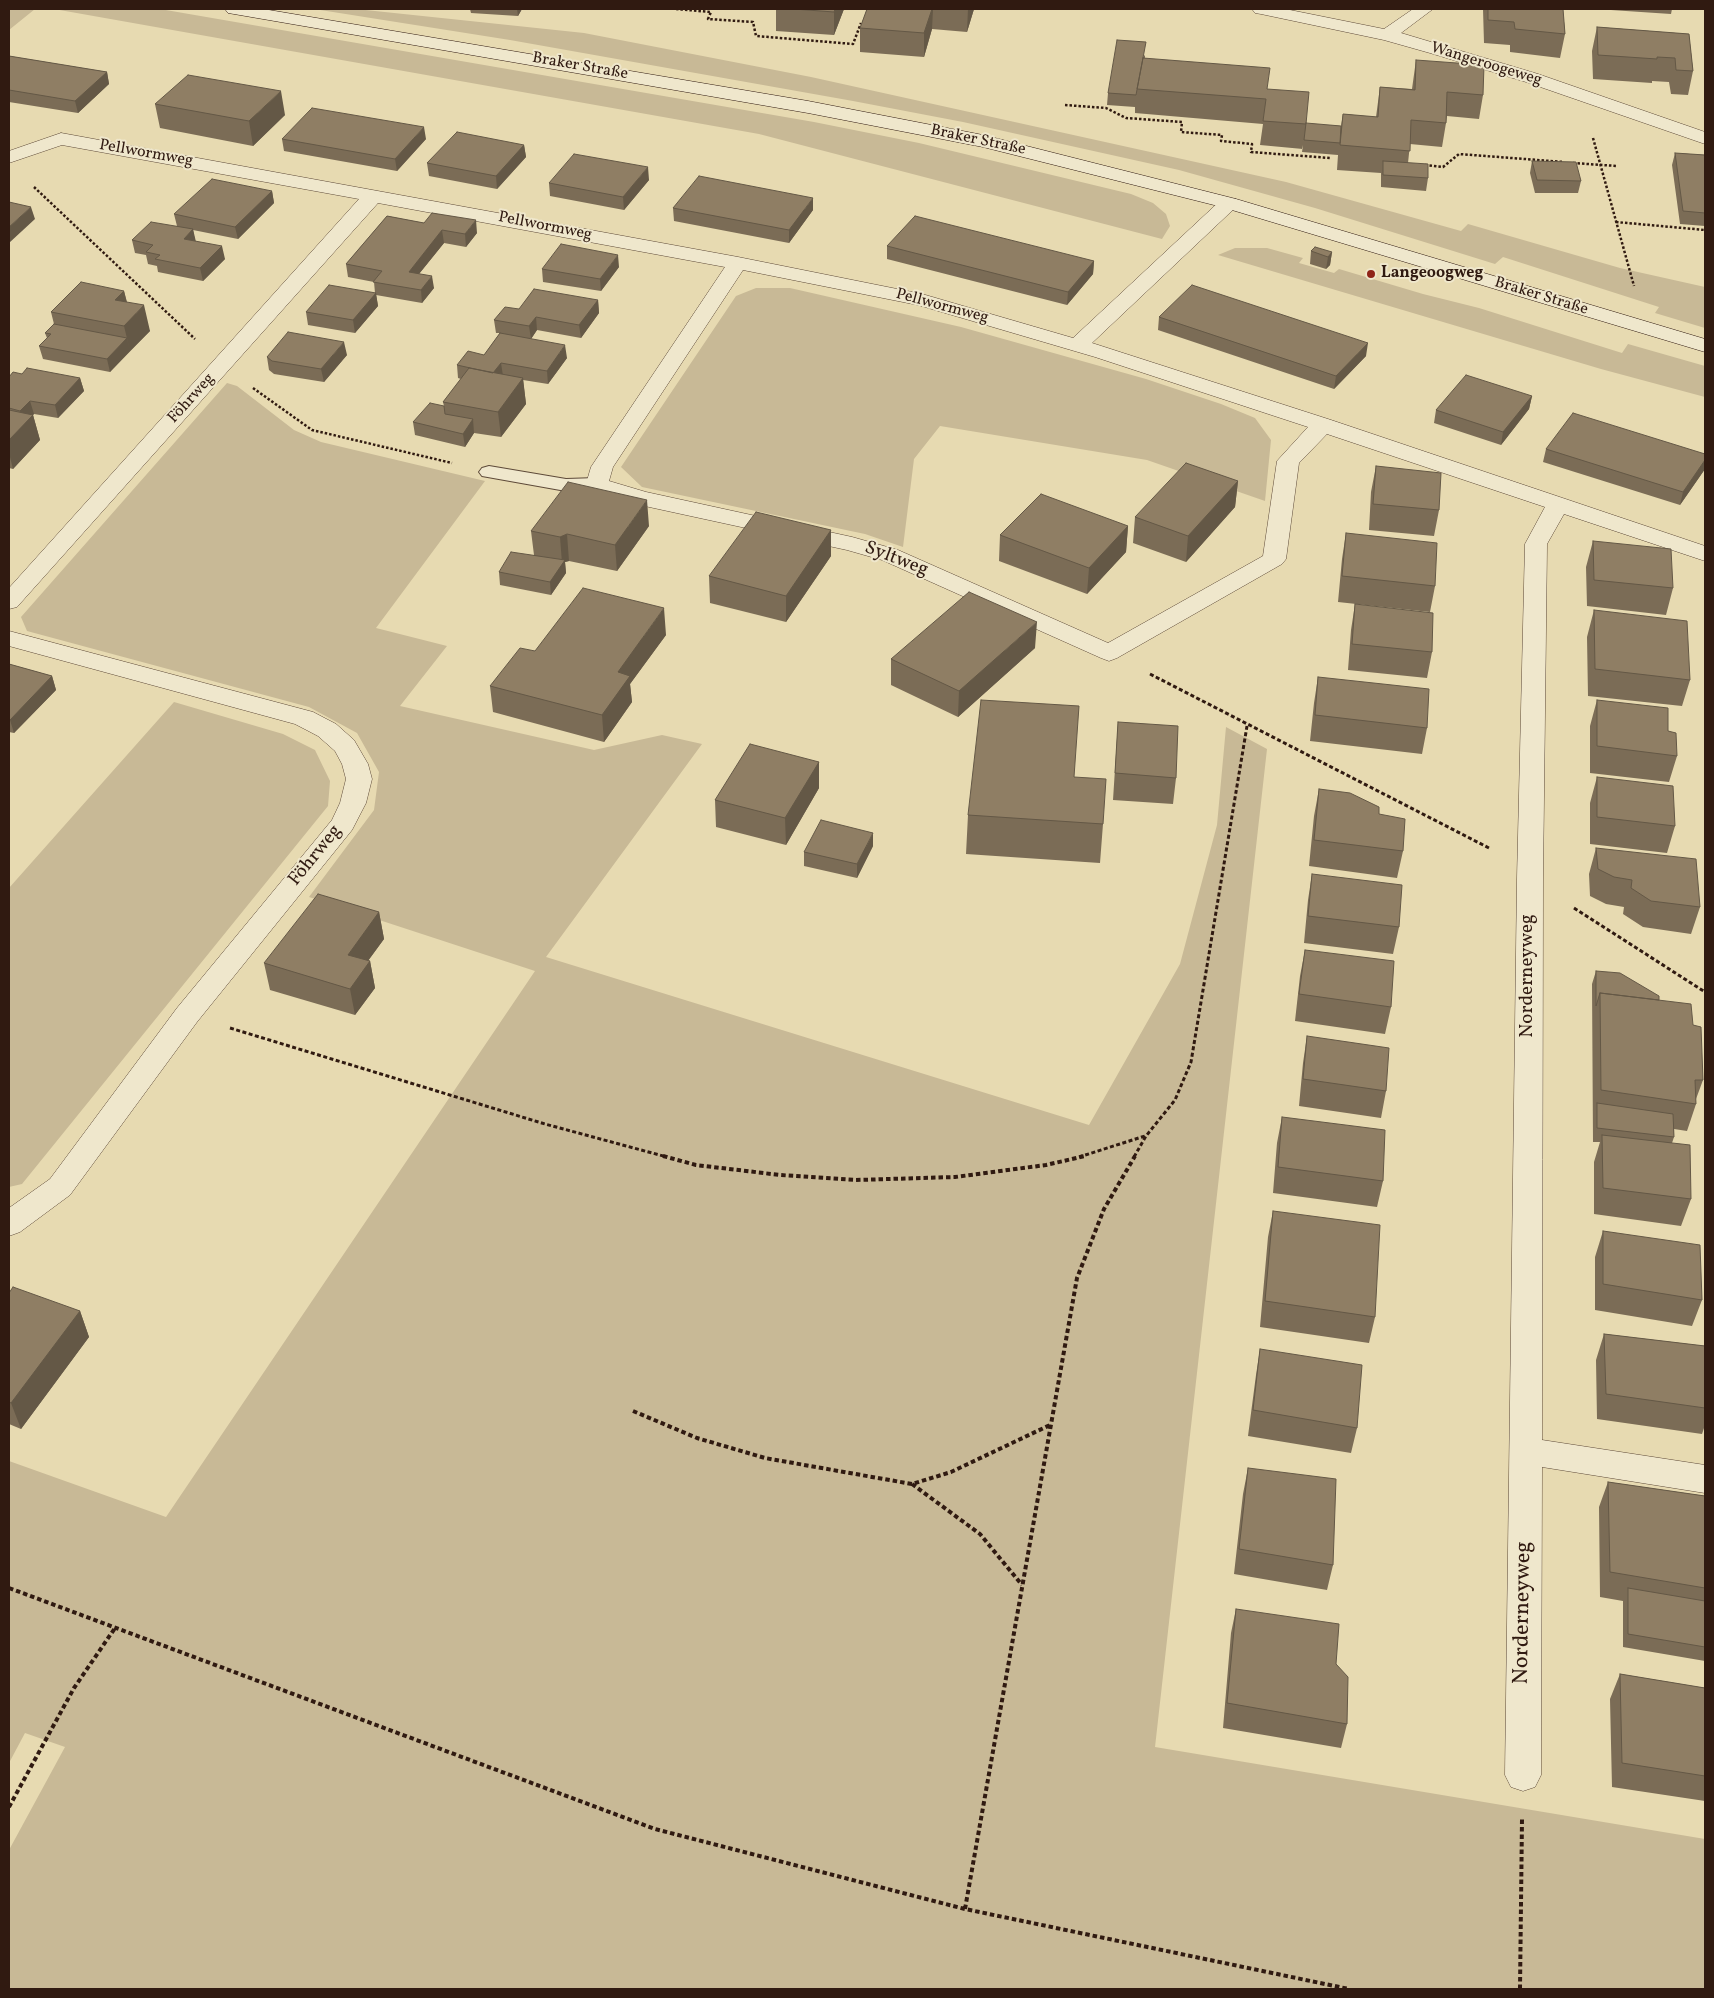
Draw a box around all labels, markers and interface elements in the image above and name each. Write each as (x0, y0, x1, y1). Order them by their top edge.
street label: Wangeroogeweg (1428, 39, 1544, 91)
street label: Braker Straße (531, 49, 629, 85)
street label: Braker Straße (929, 122, 1027, 160)
street label: Pellwormweg (98, 136, 194, 172)
street label: Pellwormweg (497, 209, 593, 245)
place label: Langeoogweg (1381, 264, 1483, 284)
marker: Langeoogweg (1365, 268, 1377, 280)
street label: Braker Straße (1492, 274, 1590, 320)
street label: Pellwormweg (894, 285, 990, 329)
street label: Föhrweg (165, 370, 219, 428)
street label: Syltweg (861, 537, 931, 583)
street label: Föhrweg (284, 821, 348, 891)
street label: Norderneyweg (1518, 914, 1540, 1038)
street label: Norderneyweg (1510, 1541, 1538, 1685)

